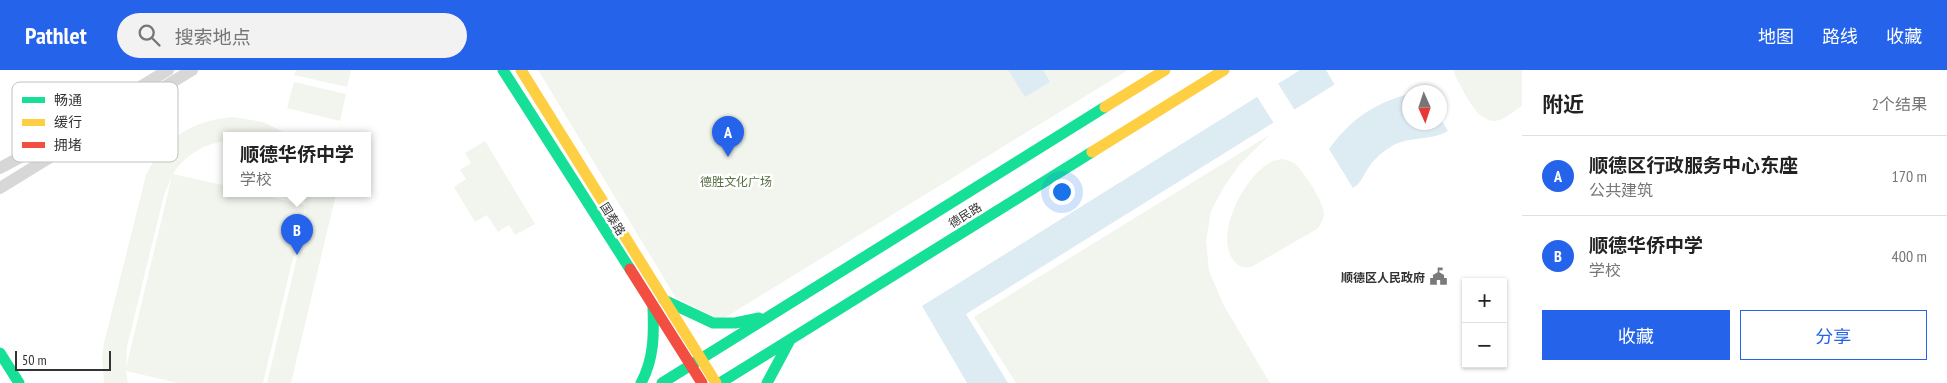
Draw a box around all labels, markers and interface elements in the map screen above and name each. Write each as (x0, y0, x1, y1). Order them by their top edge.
search box (117, 13, 467, 58)
text: Pathlet (25, 20, 87, 51)
icon: search (135, 21, 163, 49)
text: 搜索地点 (175, 25, 251, 49)
text: 地图 (1758, 25, 1794, 48)
text: 路线 (1822, 25, 1858, 48)
text: 收藏 (1886, 25, 1922, 48)
legend (12, 82, 178, 162)
north arrow (1402, 85, 1447, 130)
text: 畅通 (54, 91, 82, 109)
text: 附近 (1542, 91, 1584, 118)
text: 2个结果 (1872, 94, 1927, 114)
text: 缓行 (54, 113, 82, 131)
pin: A (712, 116, 744, 157)
popup (223, 132, 371, 197)
text: 拥堵 (54, 136, 82, 154)
text: 顺德华侨中学 (240, 142, 354, 166)
text: 顺德区行政服务中心东座 (1589, 153, 1798, 177)
text: A (1554, 166, 1562, 186)
text: 170 m (1892, 166, 1927, 186)
text: 学校 (240, 169, 272, 189)
park label: 德胜文化广场 (700, 174, 772, 189)
your location (1049, 179, 1075, 205)
text: 公共建筑 (1589, 180, 1653, 200)
street label: 德民路 (946, 199, 984, 231)
street label: 国泰路 (597, 200, 629, 238)
pin: B (281, 214, 313, 255)
text: 顺德华侨中学 (1589, 233, 1703, 257)
text: B (1554, 246, 1562, 266)
text: 400 m (1892, 246, 1927, 266)
text: 学校 (1589, 260, 1621, 280)
public building icon: 顺德区人民政府 (1429, 267, 1449, 287)
place label: 顺德区人民政府 (1341, 270, 1425, 285)
map controls (1462, 278, 1507, 368)
button: + (1462, 278, 1507, 323)
button: 收藏 (1542, 310, 1730, 360)
button: 分享 (1740, 310, 1927, 360)
button: − (1462, 323, 1507, 368)
scale bar (15, 348, 111, 371)
text: 50 m (22, 351, 47, 369)

